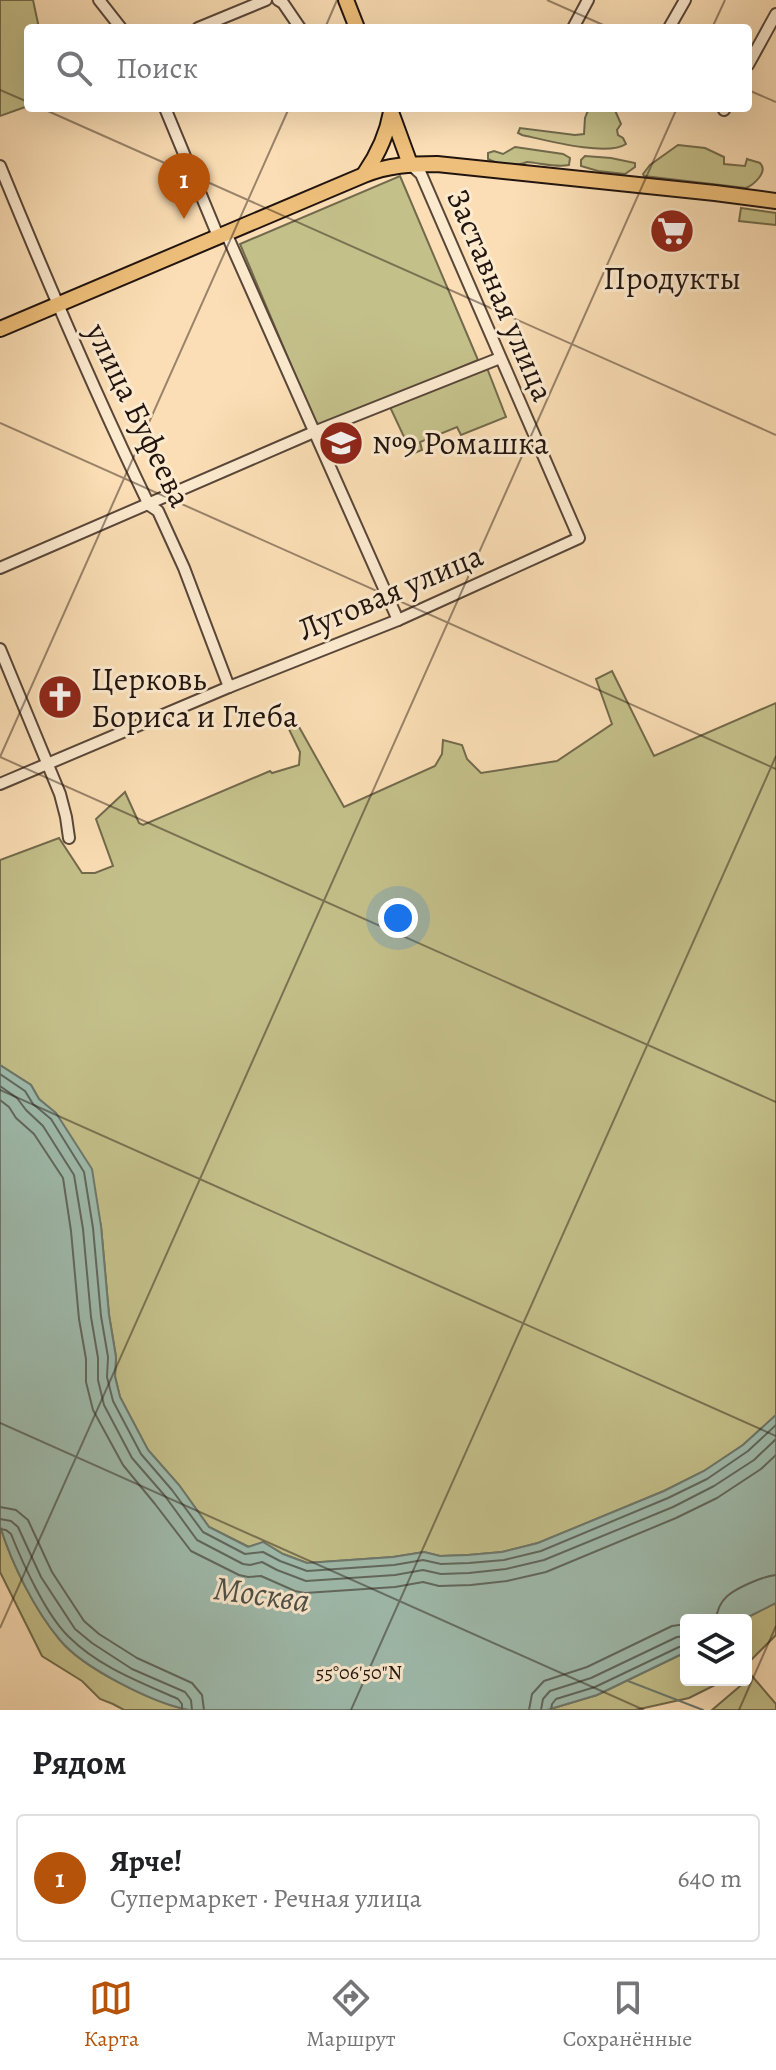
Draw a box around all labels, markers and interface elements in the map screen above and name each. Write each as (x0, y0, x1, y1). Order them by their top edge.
search box (24, 24, 752, 112)
icon: search (52, 46, 96, 90)
text: Поиск (116, 48, 198, 88)
pin: 1 (158, 153, 210, 219)
street label: Заставная улица (436, 182, 566, 408)
supermarket icon: Продукты (648, 207, 696, 255)
place label: Продукты (603, 256, 741, 300)
street label: улица Буфеева (75, 315, 203, 515)
school or university icon: №9 Ромашка (317, 419, 365, 467)
place label: №9 Ромашка (372, 421, 549, 465)
street label: Луговая улица (291, 533, 490, 651)
place label: Церковь Бориса и Глеба (91, 657, 298, 738)
church icon: Церковь Бориса и Глеба (36, 673, 84, 721)
your location (378, 898, 418, 938)
water label: Москва (211, 1564, 313, 1624)
map controls (680, 1614, 752, 1686)
button: layers (680, 1614, 752, 1686)
text: 55°06'50"N (316, 1659, 402, 1686)
text: Рядом (32, 1739, 126, 1786)
text: Ярче! (110, 1841, 182, 1881)
text: 1 (55, 1861, 65, 1896)
text: 640 m (678, 1861, 742, 1896)
text: Супермаркет · Речная улица (110, 1881, 422, 1916)
tab: Карта (84, 1976, 139, 2054)
tab: Маршрут (306, 1976, 395, 2054)
tab: Сохранённые (563, 1976, 692, 2054)

